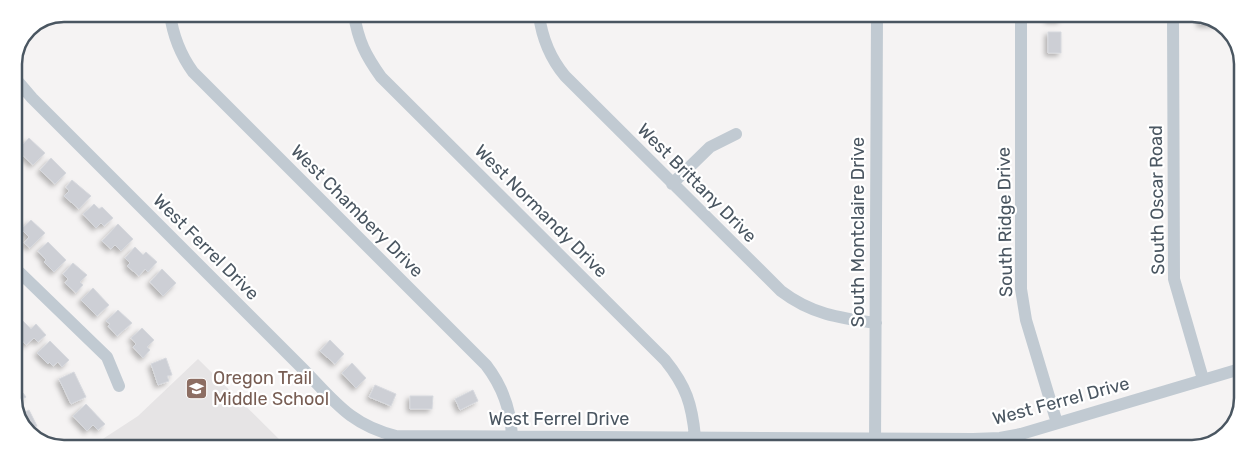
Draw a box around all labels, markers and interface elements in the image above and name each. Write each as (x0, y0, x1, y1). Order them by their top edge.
street label: West Brittany Drive (633, 119, 761, 247)
street label: South Oscar Road (1145, 125, 1169, 275)
street label: South Montclaire Drive (847, 137, 869, 327)
street label: West Chambery Drive (286, 140, 428, 282)
street label: West Normandy Drive (470, 140, 612, 282)
street label: South Ridge Drive (993, 147, 1017, 297)
street label: West Ferrel Drive (148, 189, 264, 305)
place label: Oregon Trail Middle School (213, 367, 329, 410)
street label: West Ferrel Drive (990, 372, 1132, 430)
school or university icon: Oregon Trail Middle School (185, 376, 209, 400)
street label: West Ferrel Drive (489, 408, 629, 430)

